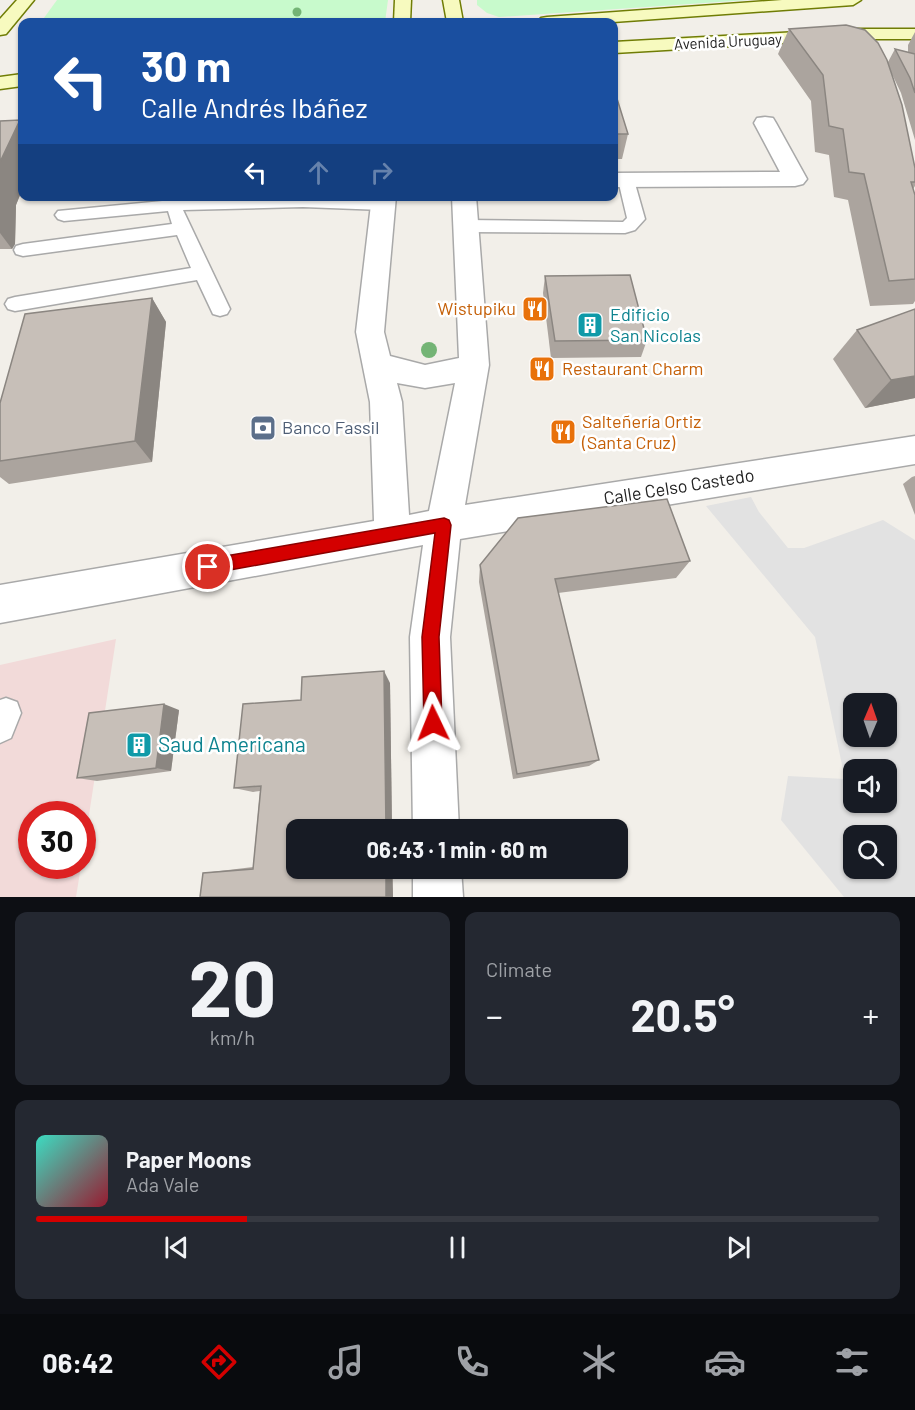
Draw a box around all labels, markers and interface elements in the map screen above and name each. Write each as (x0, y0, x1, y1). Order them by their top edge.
street label: Avenida Uruguay (674, 29, 782, 53)
text: 30 m (141, 40, 231, 90)
icon: left (42, 42, 120, 120)
text: Calle Andrés Ibáñez (141, 91, 367, 123)
icon: left (239, 156, 272, 189)
icon: ahead (302, 156, 335, 189)
icon: right (365, 156, 398, 189)
restaurant icon: Wistupiku (520, 294, 550, 324)
place label: Wistupiku (438, 297, 516, 319)
place label: Edificio San Nicolas (610, 303, 701, 346)
building icon: Edificio San Nicolas (575, 310, 605, 340)
restaurant icon: Restaurant Charm (527, 354, 557, 384)
place label: Restaurant Charm (562, 357, 703, 379)
place label: Salteñería Ortiz (Santa Cruz) (581, 410, 701, 453)
bank icon: Banco Fassil (248, 413, 278, 443)
place label: Banco Fassil (282, 416, 379, 438)
restaurant icon: Salteñería Ortiz (Santa Cruz) (548, 417, 578, 447)
street label: Calle Celso Castedo (602, 463, 756, 509)
pin (182, 541, 233, 592)
icon: arrive (191, 550, 224, 583)
position arrow (401, 691, 465, 755)
north arrow (843, 693, 897, 747)
map controls (843, 693, 897, 879)
building icon: Saud Americana (124, 730, 154, 760)
place label: Saud Americana (158, 731, 306, 756)
button: sound (843, 759, 897, 813)
speed limit sign: 30 (18, 801, 96, 879)
button: search (843, 825, 897, 879)
text: 06:43 · 1 min · 60 m (367, 836, 547, 862)
text: 20 (188, 939, 277, 1033)
text: Climate (486, 957, 552, 981)
text: 20.5° (630, 987, 735, 1041)
text: − (486, 995, 503, 1035)
text: + (863, 995, 879, 1035)
text: km/h (210, 1025, 255, 1049)
text: Paper Moons (126, 1146, 251, 1172)
text: Ada Vale (126, 1172, 199, 1196)
icon: previous (160, 1231, 193, 1264)
icon: pause (441, 1231, 474, 1264)
icon: next (722, 1231, 755, 1264)
icon: directions (198, 1341, 240, 1383)
icon: music (325, 1341, 367, 1383)
icon: phone (451, 1341, 493, 1383)
icon: climate (578, 1341, 620, 1383)
icon: car (704, 1341, 746, 1383)
icon: filters (831, 1341, 873, 1383)
text: 06:42 (42, 1346, 113, 1378)

